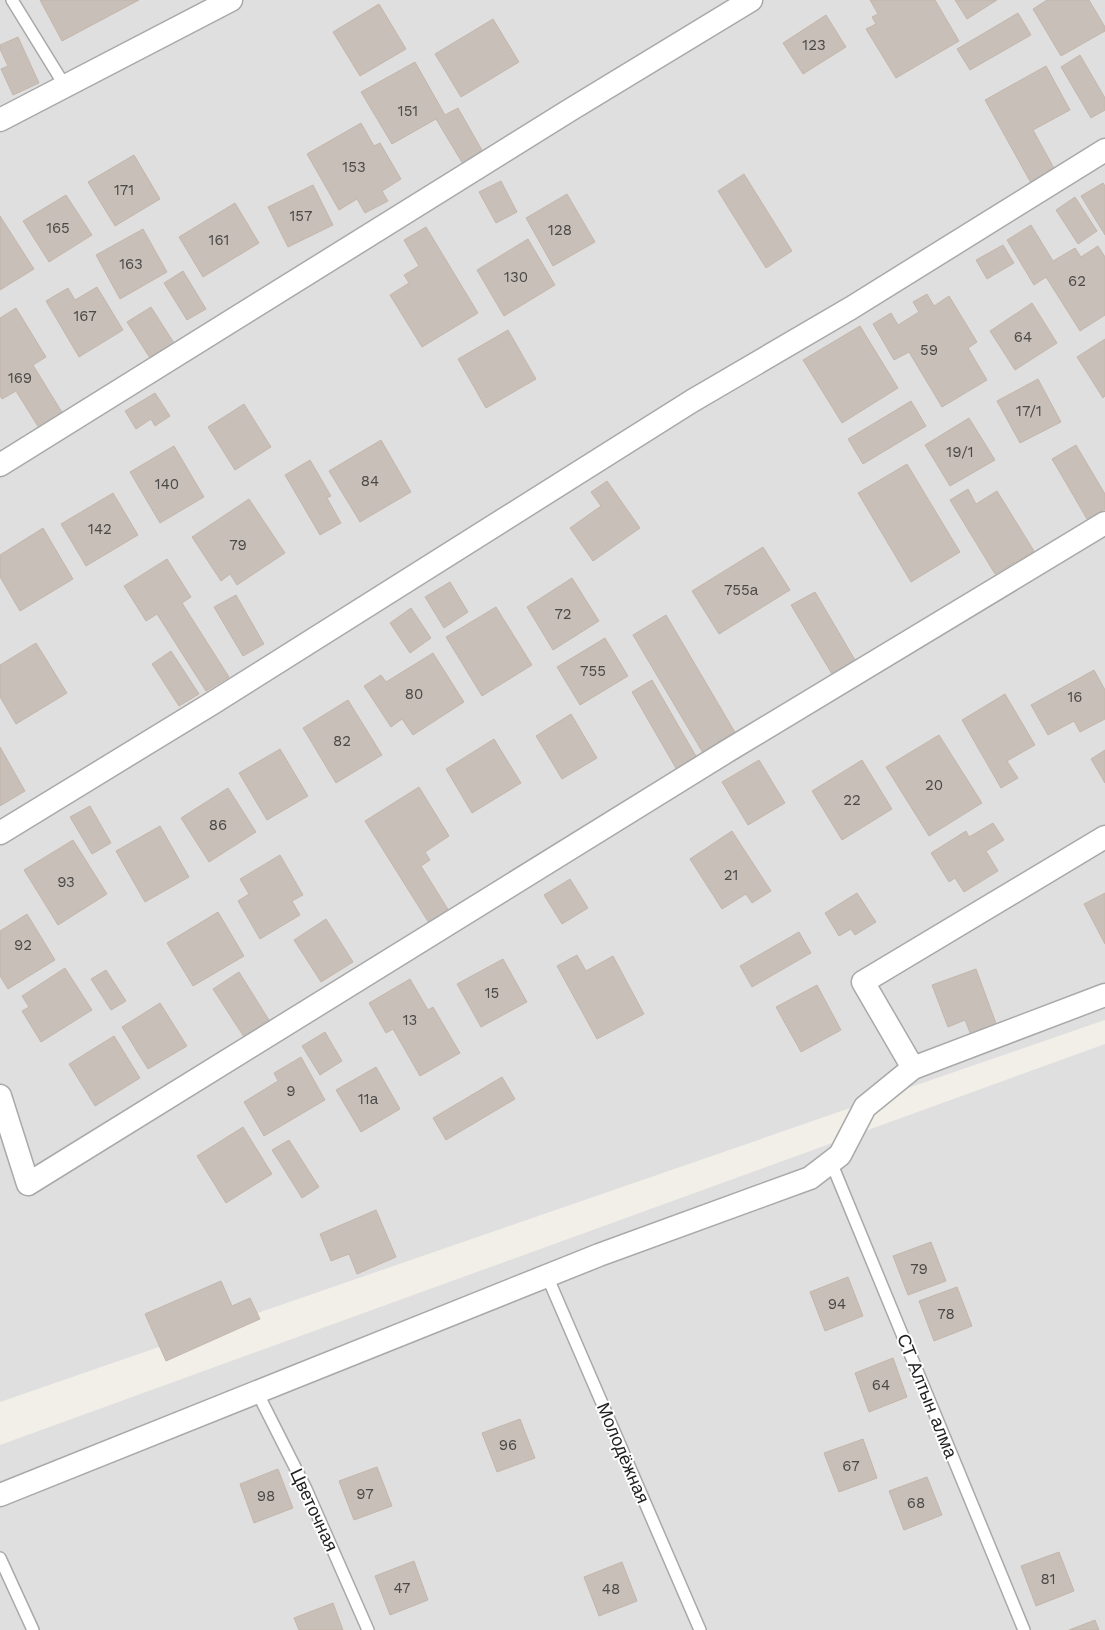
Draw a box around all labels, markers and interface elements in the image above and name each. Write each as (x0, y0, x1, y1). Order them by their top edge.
house number: 123 (802, 36, 826, 54)
house number: 151 (398, 102, 418, 120)
house number: 153 (342, 158, 366, 176)
house number: 171 (114, 181, 134, 199)
house number: 157 (290, 207, 313, 225)
house number: 165 (46, 219, 70, 237)
house number: 128 (548, 221, 572, 239)
house number: 161 (209, 231, 229, 249)
house number: 163 (119, 255, 143, 273)
house number: 130 (504, 268, 528, 286)
house number: 62 (1068, 272, 1086, 290)
house number: 167 (73, 307, 97, 325)
house number: 64 (1014, 328, 1032, 346)
house number: 59 (920, 341, 938, 359)
house number: 169 (8, 369, 32, 387)
house number: 17/1 (1016, 402, 1042, 420)
house number: 19/1 (946, 443, 974, 461)
house number: 84 (361, 472, 379, 490)
house number: 140 (155, 475, 179, 493)
house number: 142 (88, 520, 112, 538)
house number: 79 (229, 536, 247, 554)
house number: 755а (724, 581, 759, 599)
house number: 72 (554, 605, 572, 623)
house number: 755 (580, 662, 606, 680)
house number: 80 (405, 685, 423, 703)
house number: 16 (1068, 688, 1082, 706)
house number: 82 (333, 732, 351, 750)
house number: 20 (925, 776, 943, 794)
house number: 22 (843, 791, 861, 809)
house number: 86 (209, 816, 227, 834)
house number: 21 (724, 866, 738, 884)
house number: 93 (57, 873, 75, 891)
house number: 92 (14, 936, 32, 954)
house number: 15 (485, 984, 499, 1002)
house number: 13 (403, 1011, 417, 1029)
house number: 9 (286, 1082, 296, 1100)
house number: 11а (358, 1090, 379, 1108)
house number: 79 (910, 1260, 928, 1278)
house number: 94 (828, 1295, 846, 1313)
house number: 78 (937, 1305, 955, 1323)
street label: СТ Алтын алма (893, 1331, 962, 1462)
house number: 64 (872, 1376, 890, 1394)
street label: Молодёжная (593, 1399, 654, 1506)
house number: 96 (499, 1436, 517, 1454)
house number: 67 (842, 1457, 860, 1475)
street label: Цветочная (286, 1465, 343, 1554)
house number: 97 (356, 1485, 374, 1503)
house number: 98 (257, 1487, 275, 1505)
house number: 68 (907, 1494, 925, 1512)
house number: 81 (1040, 1570, 1056, 1588)
house number: 47 (394, 1579, 410, 1597)
house number: 48 (602, 1580, 620, 1598)

